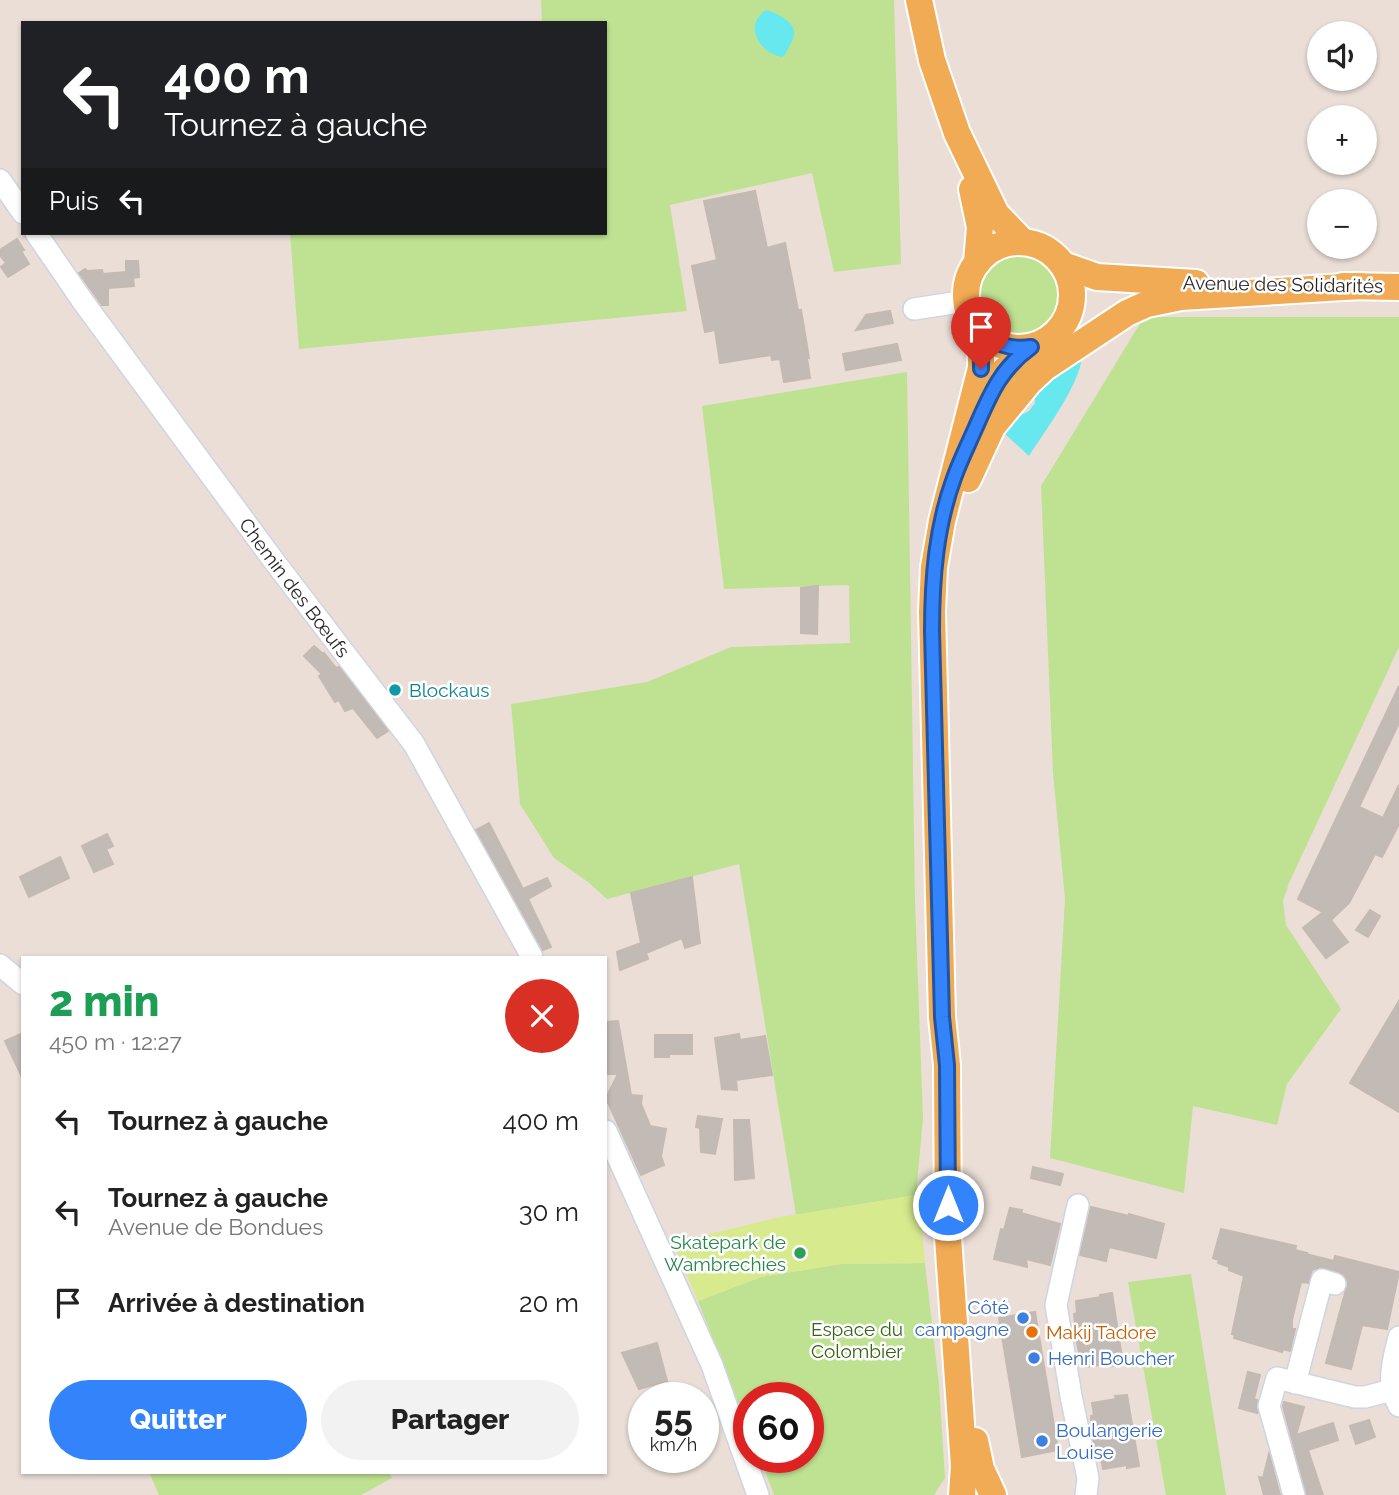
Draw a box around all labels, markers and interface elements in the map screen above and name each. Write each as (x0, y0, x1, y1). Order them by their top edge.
map controls (1307, 21, 1377, 259)
button: sound (1307, 21, 1377, 91)
text: 400 m (164, 47, 310, 104)
icon: left (49, 49, 140, 140)
button: + (1307, 105, 1377, 175)
text: Tournez à gauche (164, 106, 427, 143)
icon: left (113, 182, 151, 220)
text: Puis (49, 186, 99, 216)
button: − (1307, 189, 1377, 259)
street label: Avenue des Solidarités (1183, 271, 1383, 297)
pin (951, 297, 1011, 369)
icon: arrive (962, 308, 1000, 346)
street label: Chemin des Bœufs (235, 514, 355, 662)
place label: Blockaus (409, 679, 489, 701)
marker: Blockaus (387, 682, 403, 698)
text: 2 min (49, 977, 159, 1026)
button: close (505, 979, 579, 1053)
text: 450 m · 12:27 (49, 1028, 182, 1055)
icon: left (49, 1102, 87, 1140)
text: Tournez à gauche (108, 1106, 328, 1136)
text: 400 m (502, 1106, 579, 1136)
position arrow (911, 1168, 985, 1242)
text: Tournez à gauche (108, 1183, 328, 1213)
icon: left (49, 1193, 87, 1231)
text: 30 m (519, 1197, 579, 1227)
text: Avenue de Bondues (108, 1213, 323, 1240)
place label: Skatepark de Wambrechies (664, 1231, 786, 1275)
marker: Skatepark de Wambrechies (792, 1245, 808, 1261)
icon: arrive (49, 1284, 87, 1322)
text: Arrivée à destination (108, 1288, 365, 1318)
text: 20 m (519, 1288, 579, 1318)
place label: Côté campagne (915, 1296, 1009, 1340)
marker: Côté campagne (1015, 1310, 1031, 1326)
park label: Espace du Colombier (811, 1318, 903, 1362)
place label: Makij Tadore (1046, 1321, 1156, 1343)
marker: Makij Tadore (1024, 1324, 1040, 1340)
place label: Henri Boucher (1048, 1347, 1175, 1369)
marker: Henri Boucher (1026, 1350, 1042, 1366)
button: Quitter (49, 1380, 307, 1460)
button: Partager (321, 1380, 579, 1460)
speed limit sign: 60 (733, 1382, 824, 1473)
text: 55 (654, 1398, 693, 1439)
place label: Boulangerie Louise (1056, 1419, 1163, 1463)
marker: Boulangerie Louise (1034, 1433, 1050, 1449)
text: km/h (650, 1434, 697, 1455)

